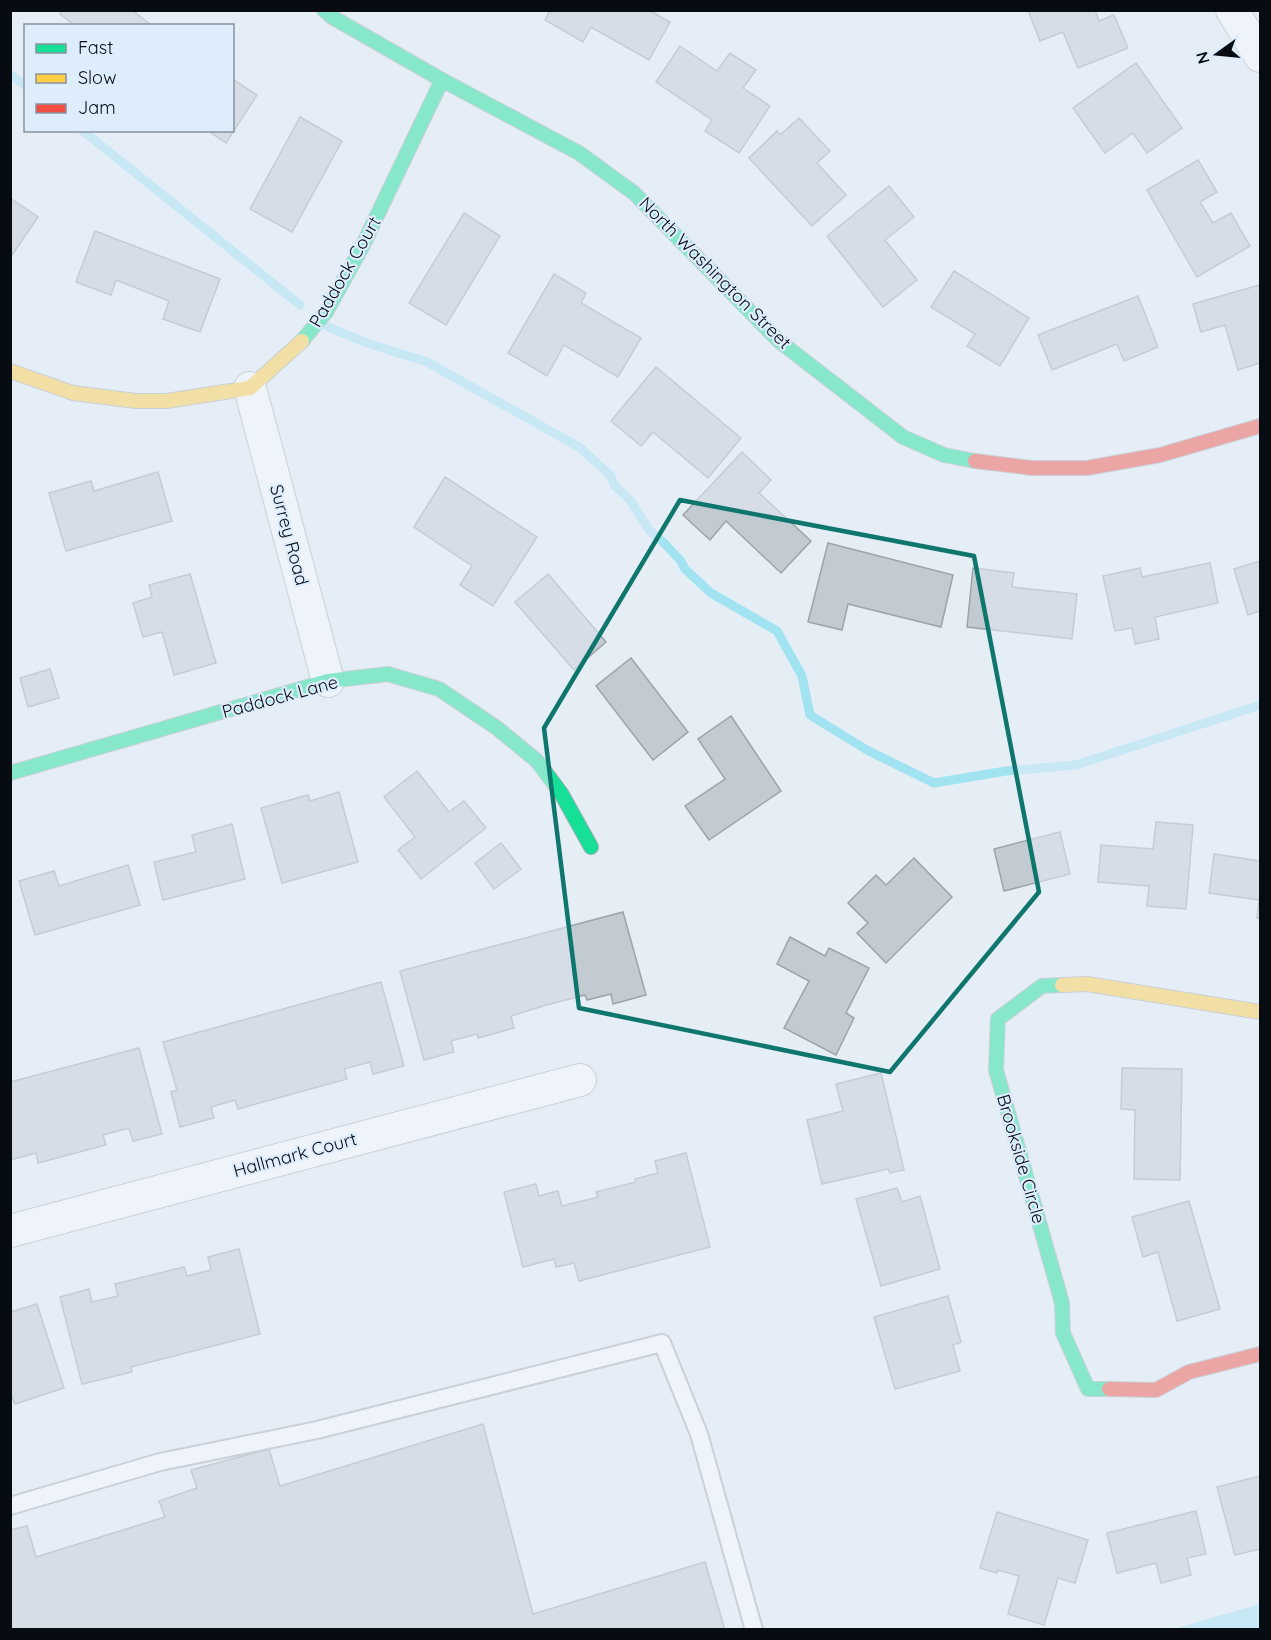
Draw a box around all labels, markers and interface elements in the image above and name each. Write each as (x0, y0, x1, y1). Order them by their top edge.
legend (24, 24, 234, 132)
north arrow (1187, 24, 1247, 84)
text: Fast (78, 36, 113, 59)
text: N (1191, 50, 1214, 66)
text: Slow (78, 66, 116, 89)
text: Jam (78, 96, 116, 119)
street label: North Washington Street (634, 192, 796, 354)
street label: Paddock Court (304, 212, 386, 331)
street label: Surrey Road (265, 482, 314, 588)
street label: Paddock Lane (219, 670, 340, 723)
street label: Brookside Circle (992, 1092, 1051, 1226)
street label: Hallmark Court (231, 1127, 359, 1182)

